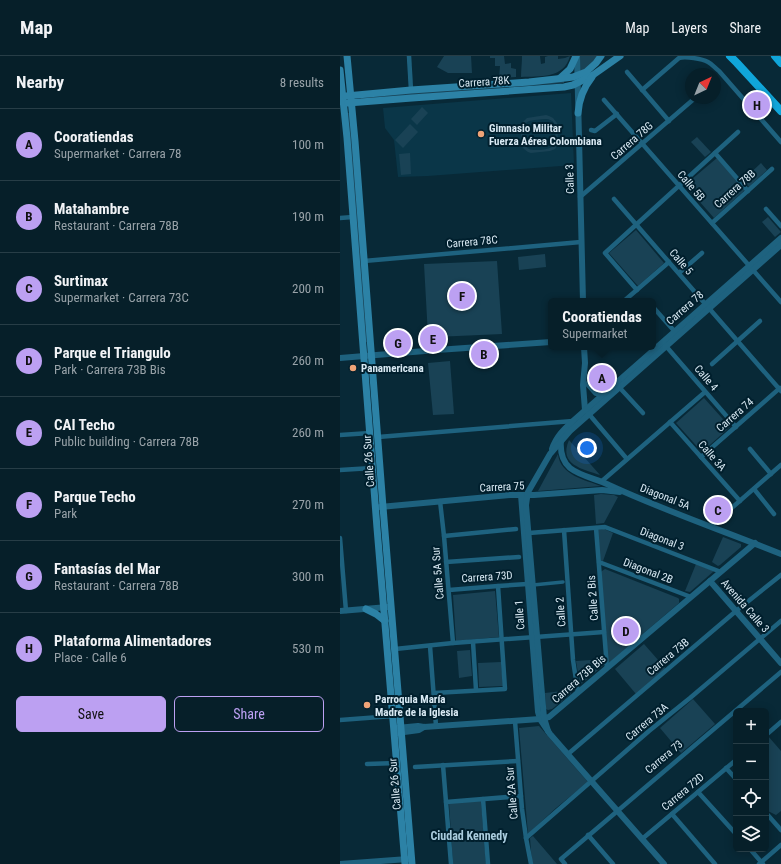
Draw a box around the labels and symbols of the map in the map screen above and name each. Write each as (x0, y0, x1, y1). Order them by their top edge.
north arrow (685, 68, 721, 104)
street label: Carrera 78K (458, 74, 510, 90)
pin: H (744, 90, 770, 120)
street label: Carrera 78G (608, 119, 656, 163)
place label: Gimnasio Militar Fuerza Aérea Colombiana (489, 122, 602, 148)
marker: Gimnasio Militar Fuerza Aérea Colombiana (476, 129, 486, 139)
street label: Calle 3 (563, 164, 577, 194)
street label: Carrera 78B (712, 167, 758, 211)
street label: Calle 5B (674, 168, 708, 204)
street label: Carrera 78C (446, 233, 498, 251)
street label: Calle 5 (666, 247, 696, 277)
pin: F (449, 281, 475, 311)
street label: Carrera 78 (664, 288, 706, 328)
pin: E (420, 324, 446, 354)
pin: G (385, 328, 411, 358)
pin: B (471, 339, 497, 369)
place label: Panamericana (361, 362, 424, 375)
marker: Panamericana (348, 363, 358, 373)
pin: A (589, 363, 615, 393)
street label: Calle 4 (691, 363, 721, 394)
street label: Carrera 74 (714, 395, 757, 435)
street label: Calle 26 Sur (361, 434, 377, 487)
your location (577, 438, 597, 458)
street label: Calle 3A (695, 438, 729, 474)
street label: Carrera 75 (479, 479, 525, 495)
street label: Diagonal 5A (638, 482, 692, 513)
pin: C (705, 495, 731, 525)
street label: Diagonal 3 (638, 525, 686, 553)
street label: Calle 5A Sur (429, 545, 447, 600)
street label: Diagonal 2B (621, 556, 675, 586)
street label: Carrera 73D (461, 569, 513, 585)
street label: Calle 2 Bis (585, 575, 601, 621)
street label: Avenida Calle 3 (718, 577, 772, 635)
street label: Calle 2 (553, 597, 569, 627)
street label: Calle 1 (512, 600, 528, 630)
pin: D (613, 616, 639, 646)
street label: Carrera 73B (644, 636, 692, 678)
street label: Carrera 73B Bis (549, 652, 609, 706)
place label: Parroquia María Madre de la Iglesia (375, 693, 459, 719)
marker: Parroquia María Madre de la Iglesia (362, 700, 372, 710)
street label: Carrera 73A (623, 700, 671, 744)
street label: Carrera 73 (643, 738, 685, 776)
street label: Calle 26 Sur (386, 757, 404, 810)
street label: Calle 2A Sur (503, 765, 521, 820)
street label: Carrera 72D (659, 771, 707, 813)
district label: Ciudad Kennedy (430, 829, 508, 843)

